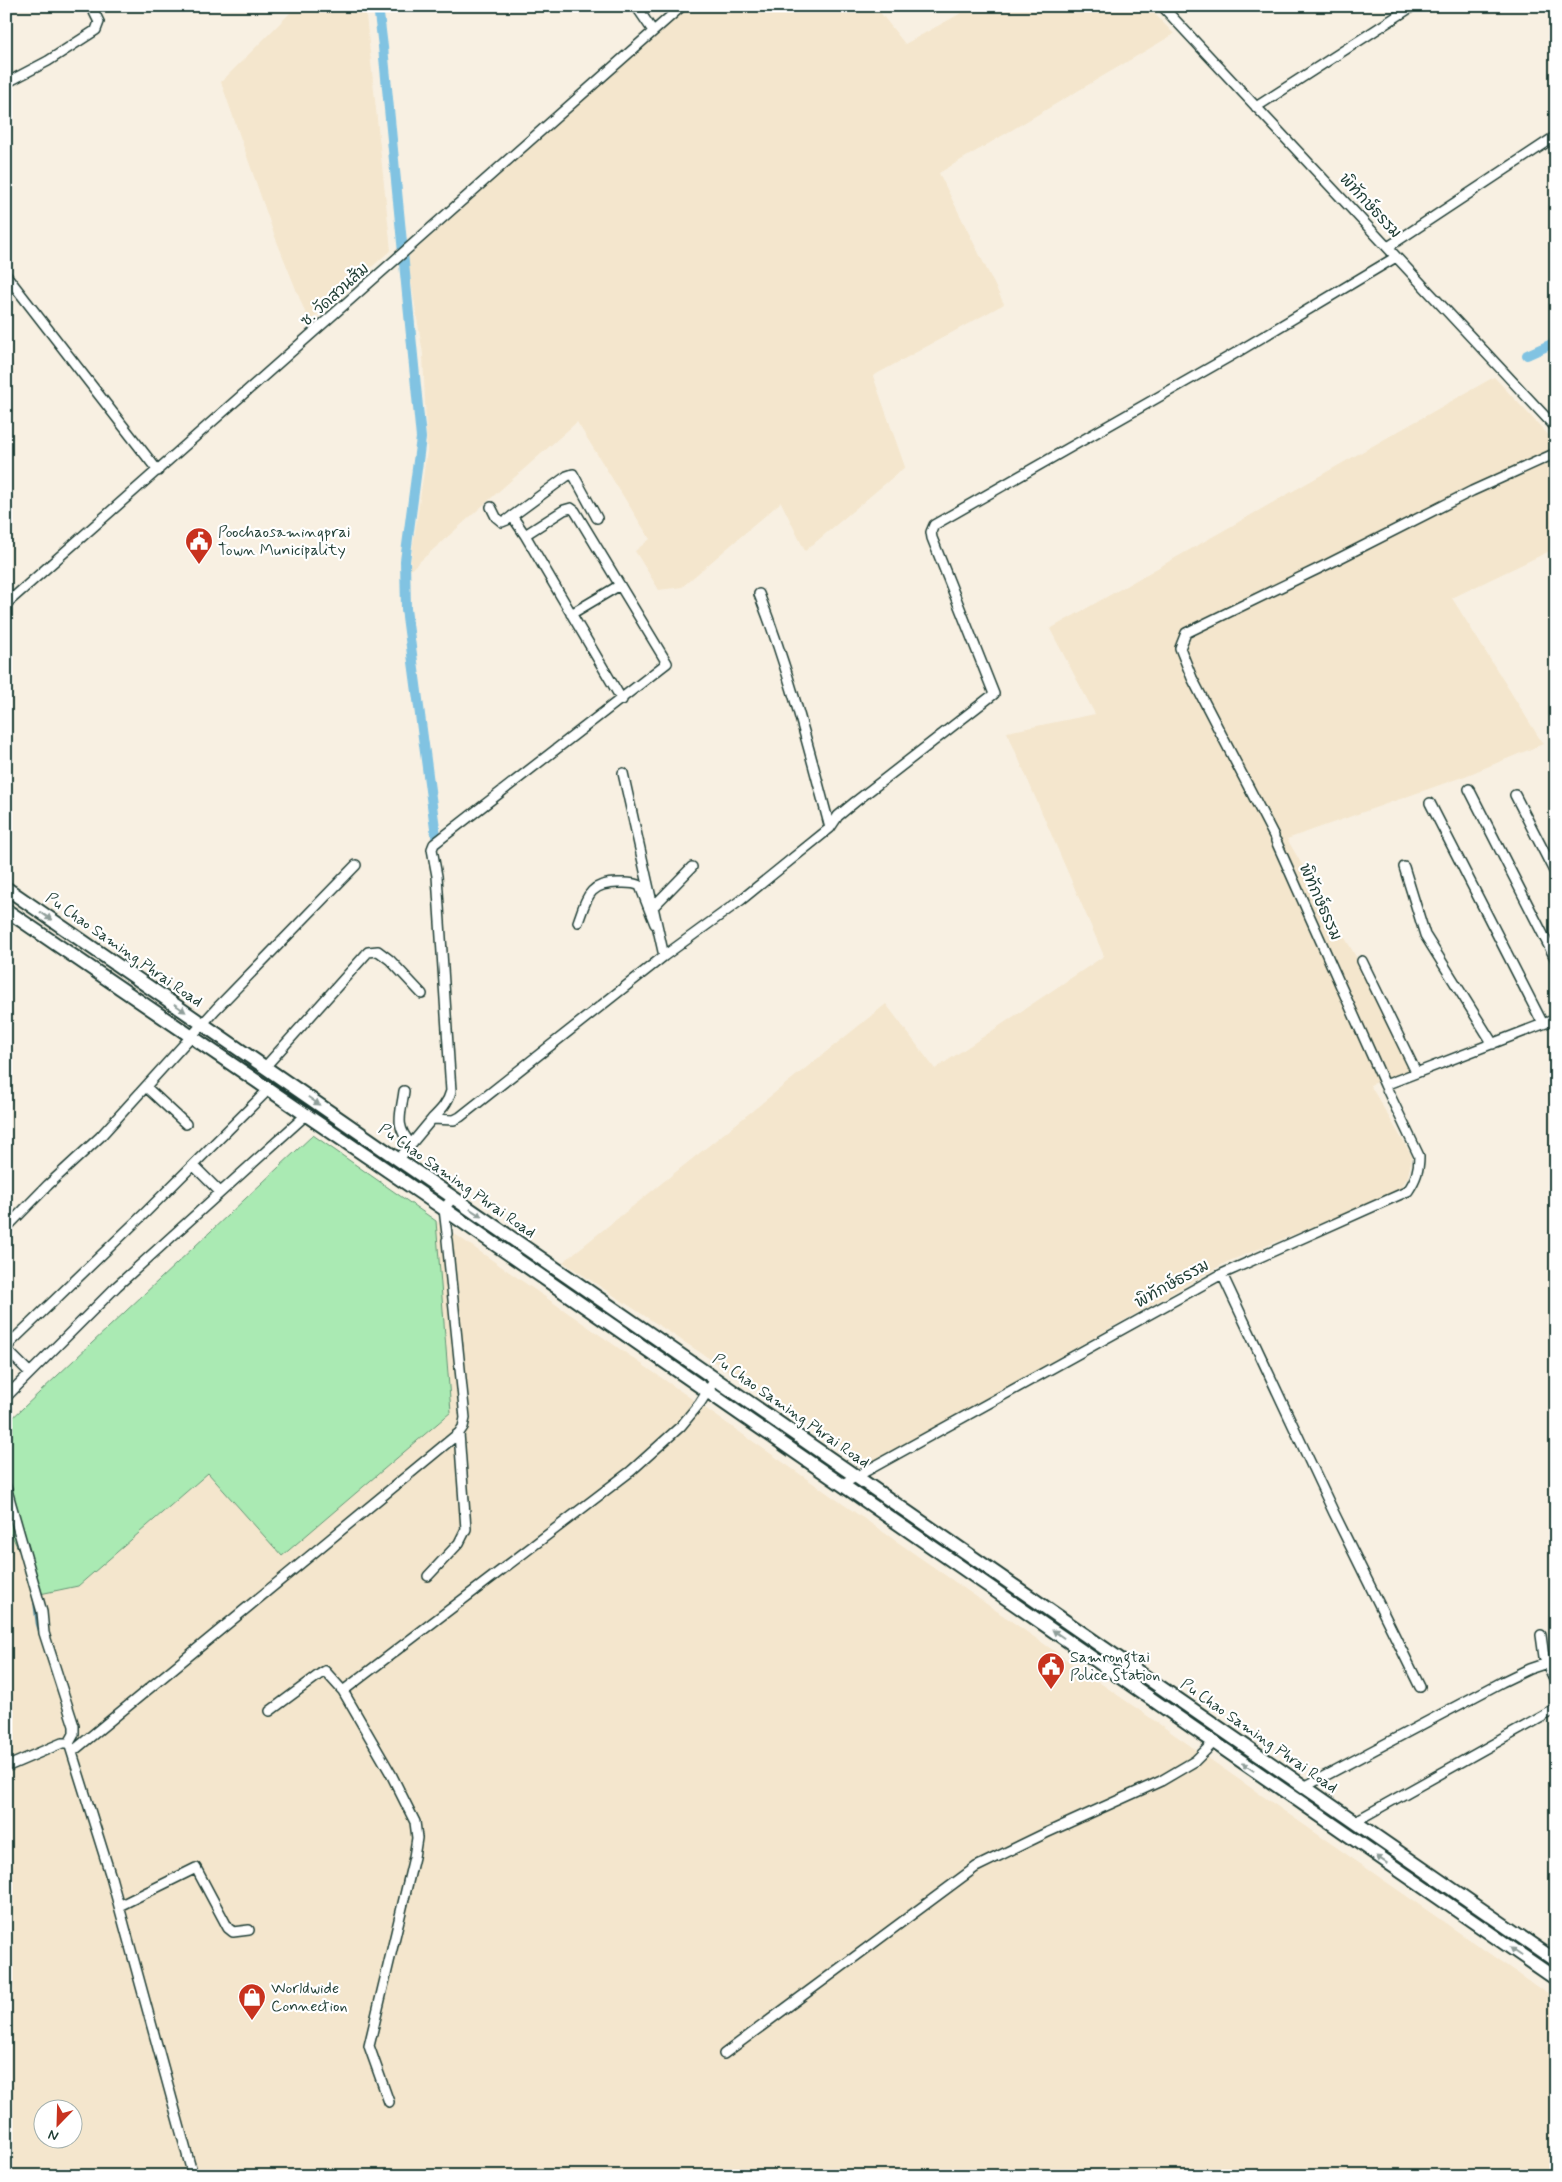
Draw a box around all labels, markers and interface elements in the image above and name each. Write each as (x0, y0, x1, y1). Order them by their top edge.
street label: พิทักษ์ธรรม (1334, 167, 1407, 243)
street label: ซ. วัดสวนส้ม (296, 258, 374, 331)
place label: Poochaosamingprai Town Municipality (218, 522, 350, 561)
public building icon: Poochaosamingprai Town Municipality (184, 526, 214, 565)
street label: พิทักษ์ธรรม (1294, 859, 1348, 944)
street label: Pu Chao Saming Phrai Road (41, 888, 207, 1012)
one-way arrow (40, 911, 53, 921)
one-way arrow (173, 1003, 187, 1013)
one-way arrow (307, 1096, 320, 1106)
street label: Pu Chao Saming Phrai Road (374, 1119, 540, 1243)
one-way arrow (469, 1208, 483, 1218)
street label: พิทักษ์ธรรม (1130, 1253, 1213, 1313)
street label: Pu Chao Saming Phrai Road (708, 1349, 874, 1473)
one-way arrow (1051, 1629, 1064, 1639)
place label: Samrongtai Police Station (1070, 1647, 1160, 1686)
public building icon: Samrongtai Police Station (1036, 1651, 1066, 1690)
street label: Pu Chao Saming Phrai Road (1176, 1674, 1342, 1798)
one-way arrow (1241, 1762, 1255, 1772)
one-way arrow (1375, 1855, 1388, 1865)
one-way arrow (1509, 1947, 1522, 1957)
place label: Worldwide Connection (271, 1978, 348, 2017)
shop icon: Worldwide Connection (237, 1982, 267, 2021)
north arrow (32, 2100, 82, 2150)
text: N (46, 2125, 61, 2145)

